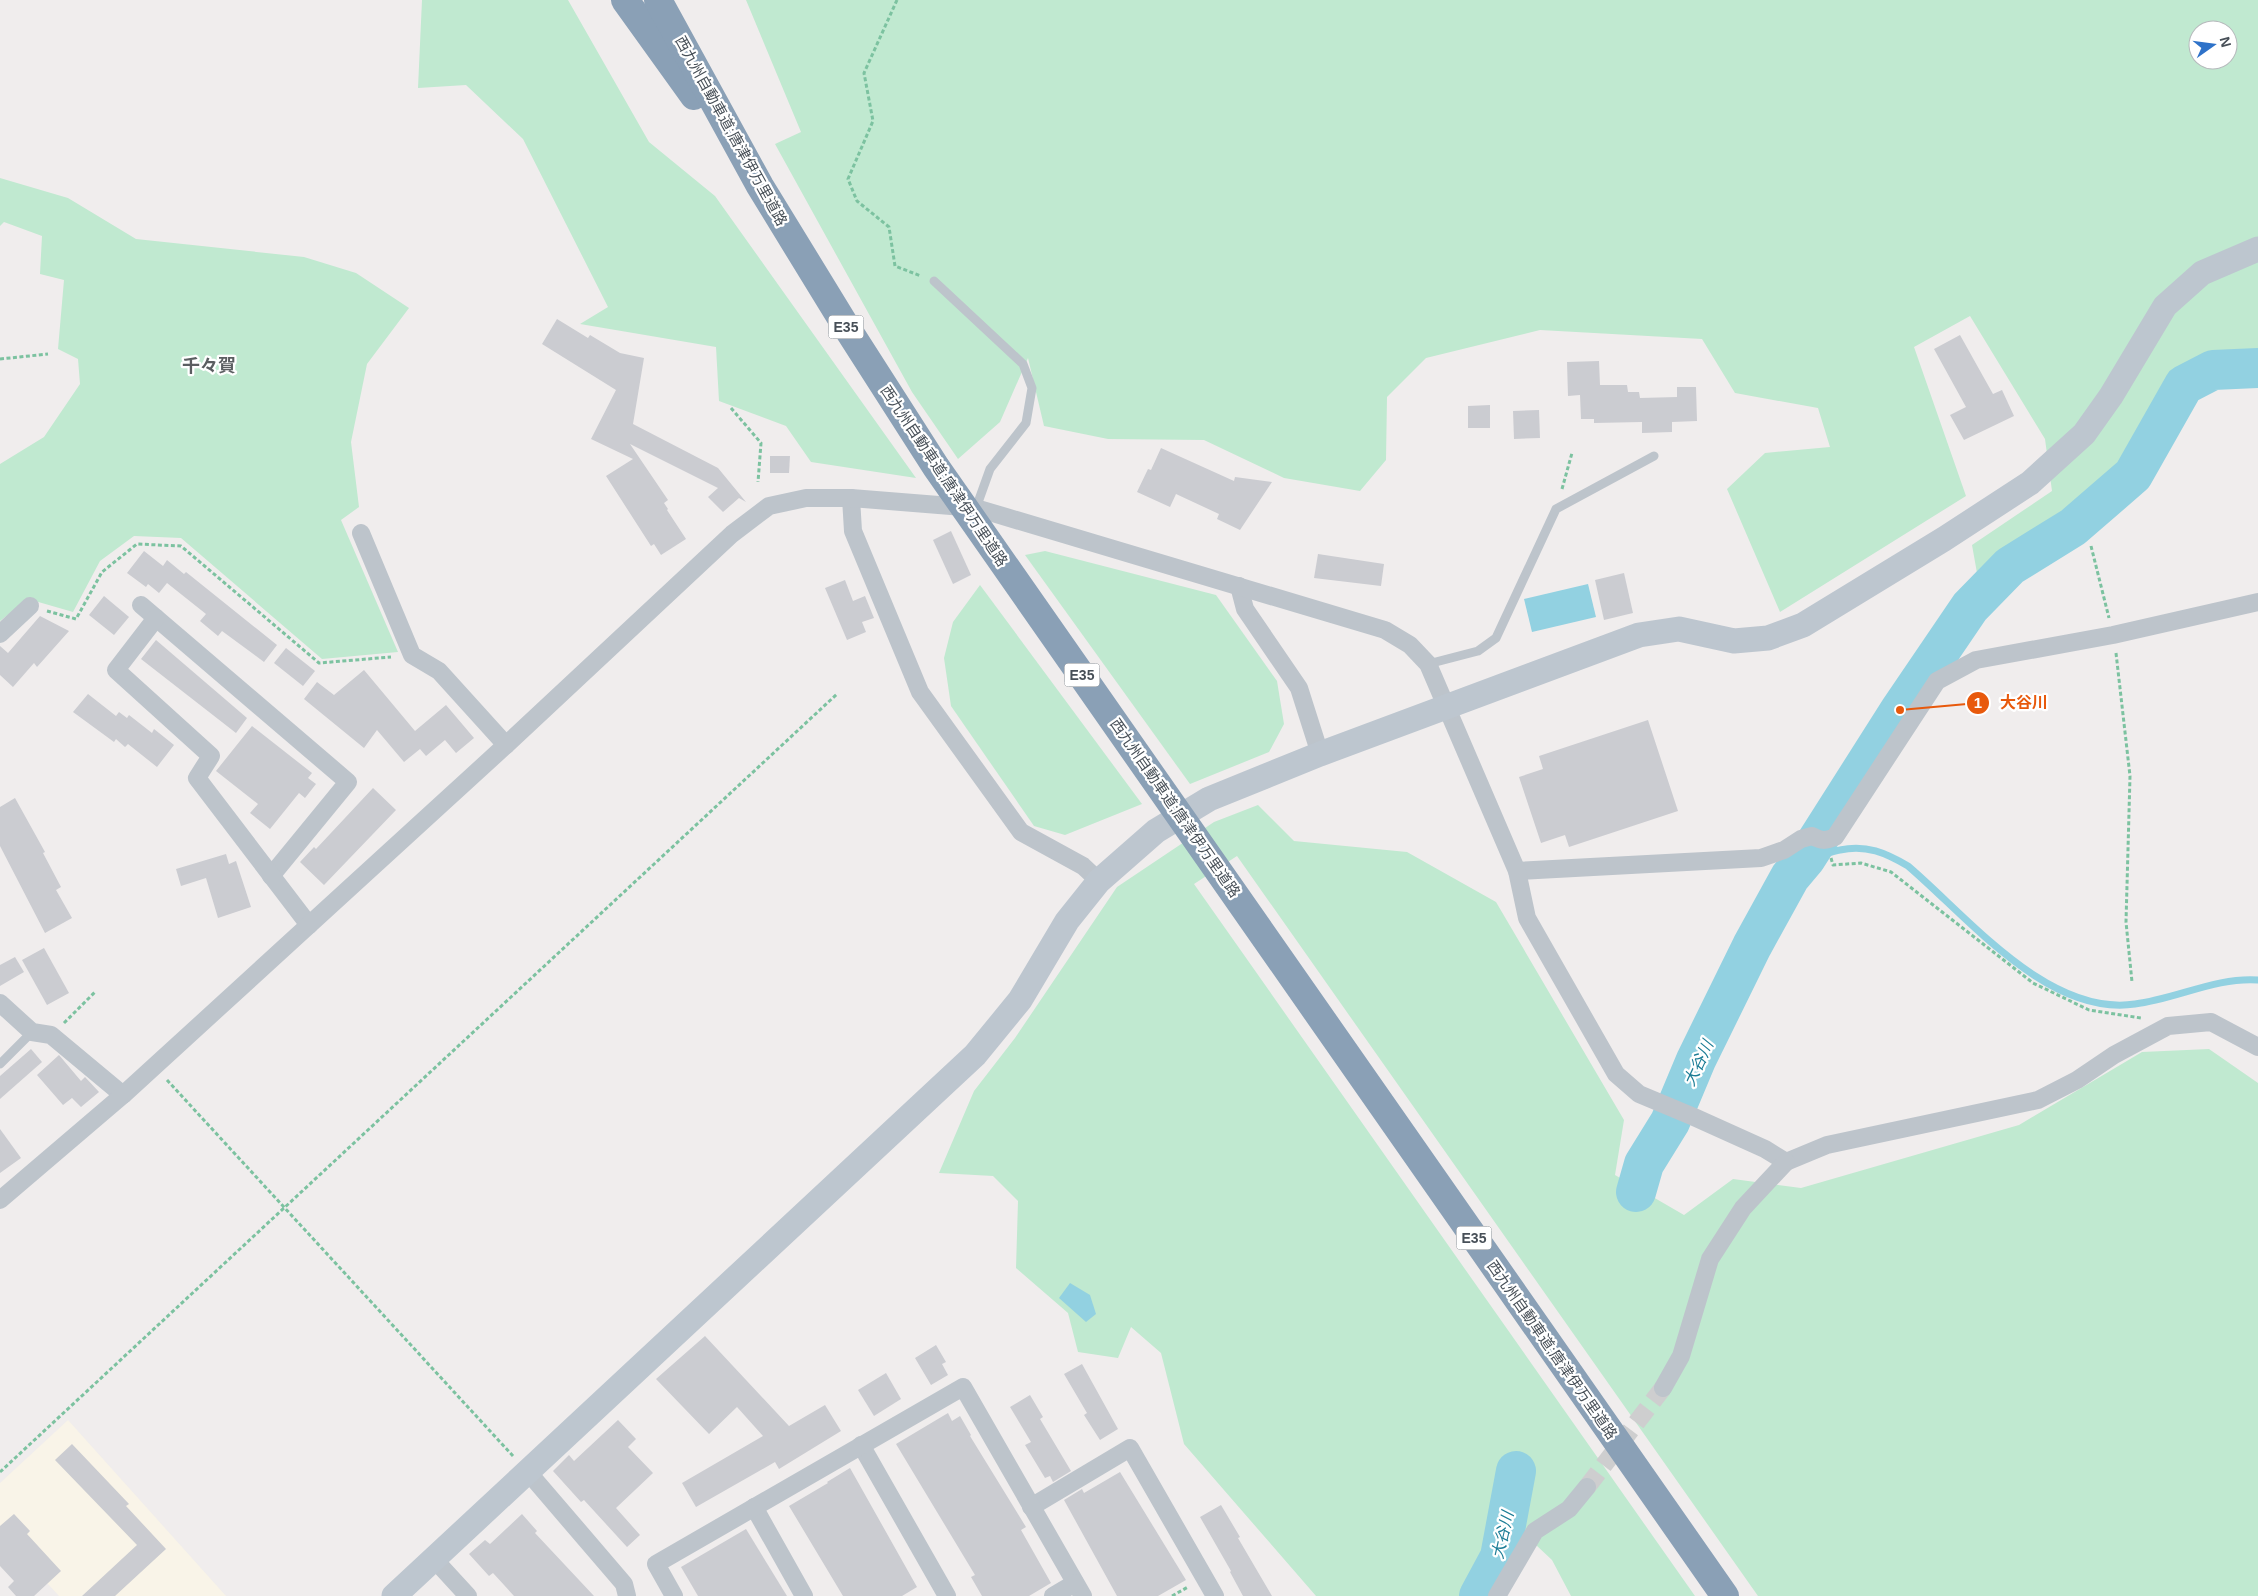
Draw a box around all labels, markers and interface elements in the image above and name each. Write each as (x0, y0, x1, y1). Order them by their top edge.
north arrow (2188, 20, 2238, 70)
street label: 西九州自動車道;唐津伊万里道路 (672, 33, 791, 229)
text: N (2217, 35, 2235, 49)
road number: E35 (828, 316, 864, 338)
district label: 千々賀 (182, 356, 236, 376)
street label: 西九州自動車道;唐津伊万里道路 (877, 382, 1011, 569)
road number: E35 (1064, 664, 1100, 686)
callout: 大谷川 (1965, 687, 2058, 718)
text: 1 (1974, 694, 1982, 711)
text: 大谷川 (2000, 694, 2048, 711)
street label: 西九州自動車道;唐津伊万里道路 (1107, 715, 1244, 900)
water label: 大谷川 (1681, 1036, 1717, 1089)
road number: E35 (1456, 1226, 1492, 1250)
street label: 西九州自動車道;唐津伊万里道路 (1484, 1257, 1621, 1442)
water label: 大谷川 (1489, 1508, 1517, 1560)

